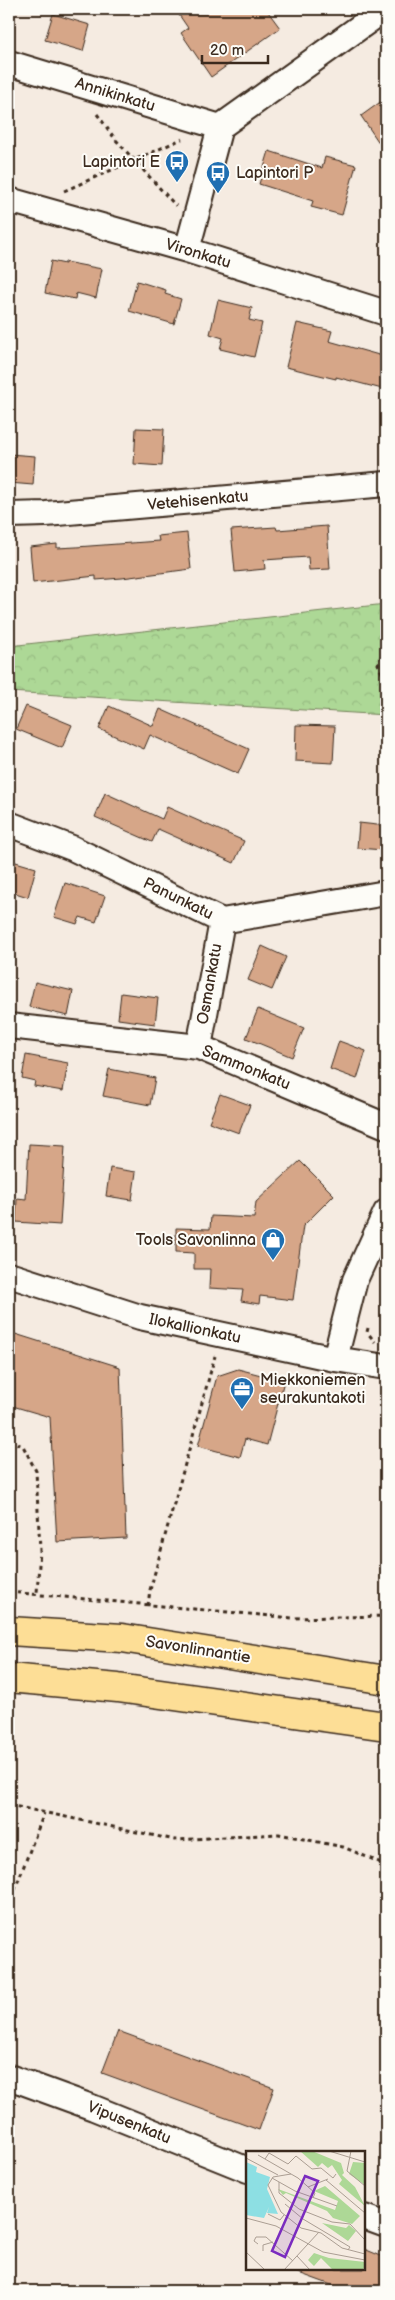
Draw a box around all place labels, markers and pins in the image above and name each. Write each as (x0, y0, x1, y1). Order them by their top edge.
bus stop icon: Lapintori E (164, 149, 190, 183)
place label: Lapintori E (82, 153, 160, 172)
bus stop icon: Lapintori P (205, 160, 231, 194)
place label: Lapintori P (236, 164, 313, 183)
shop icon: Tools Savonlinna (260, 1227, 286, 1261)
place label: Tools Savonlinna (136, 1231, 256, 1250)
place label: Miekkoniemen seurakuntakoti (260, 1371, 366, 1408)
office icon: Miekkoniemen seurakuntakoti (229, 1376, 255, 1410)

